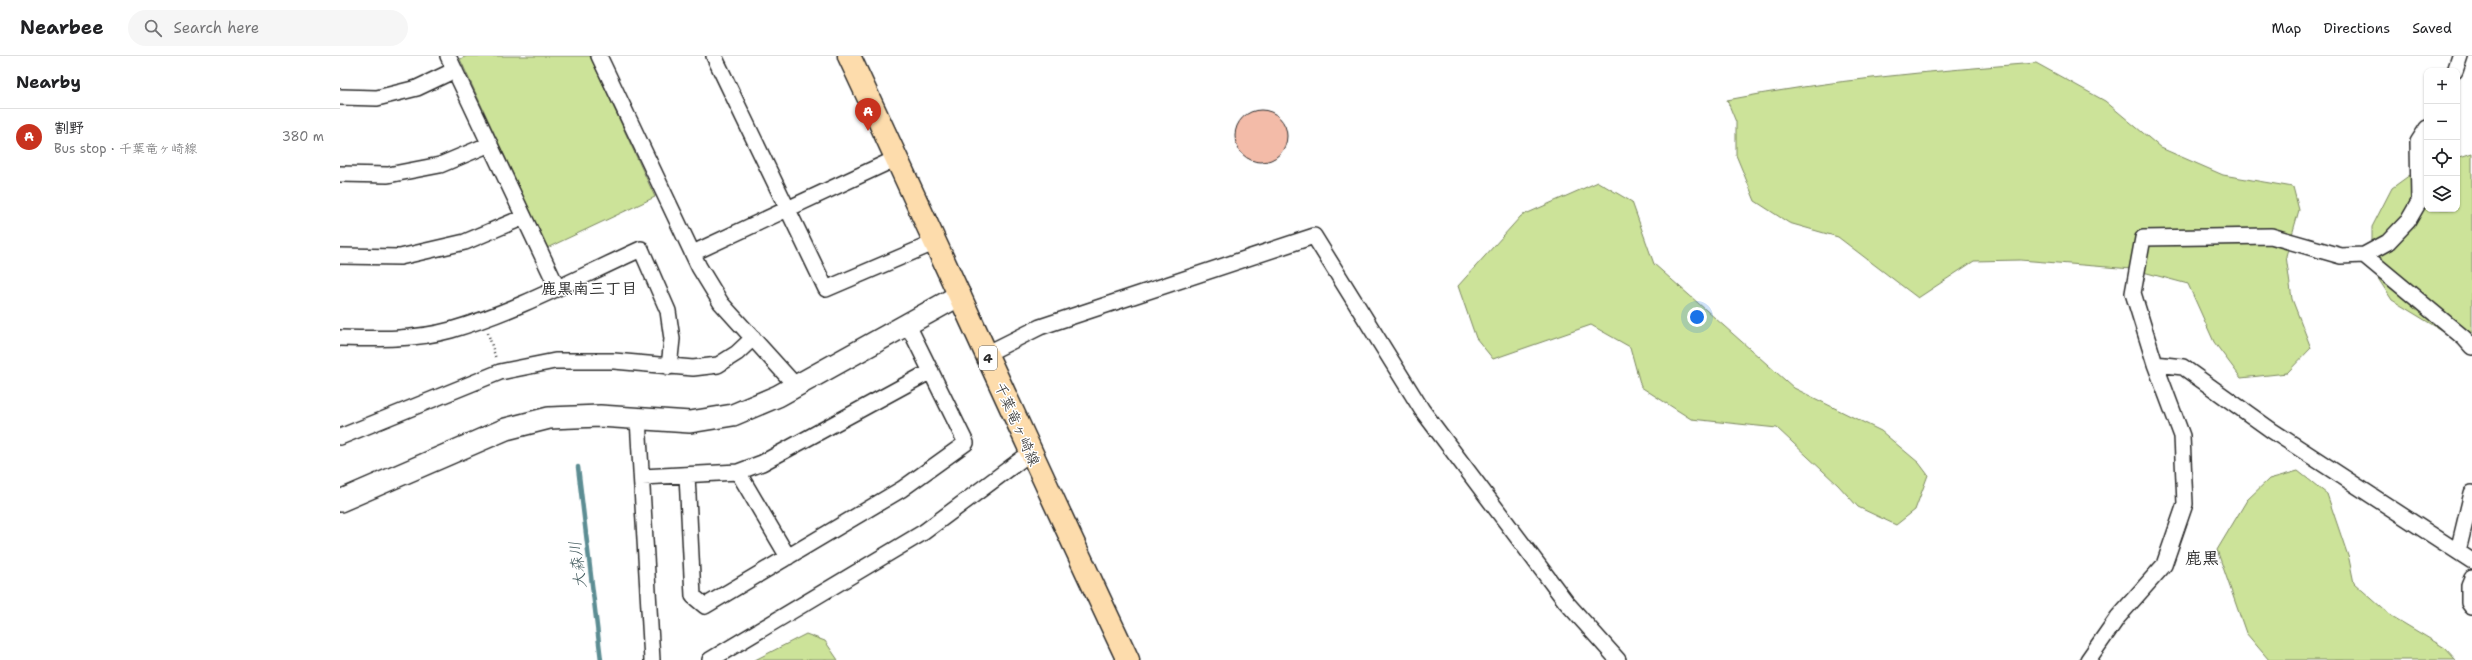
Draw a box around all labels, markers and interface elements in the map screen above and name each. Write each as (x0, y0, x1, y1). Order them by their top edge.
search box (128, 10, 408, 46)
text: Nearbee (20, 15, 104, 40)
icon: search (142, 17, 164, 39)
text: Search here (174, 18, 259, 38)
text: Map (2272, 19, 2302, 37)
text: Directions (2324, 19, 2390, 37)
text: Saved (2412, 19, 2452, 37)
map controls (2424, 68, 2460, 212)
button: + (2424, 68, 2460, 104)
text: Nearby (16, 71, 81, 93)
pin: A (855, 98, 881, 131)
button: − (2424, 104, 2460, 140)
text: 割野 (54, 118, 84, 138)
text: A (24, 128, 34, 145)
text: 380 m (282, 128, 324, 145)
text: Bus stop · 千葉竜ヶ崎線 (54, 140, 197, 157)
button: locate (2424, 140, 2460, 176)
button: layers (2424, 176, 2460, 212)
district label: 鹿黒南三丁目 (541, 278, 637, 299)
your location (1687, 307, 1707, 327)
road number: 4 (979, 346, 997, 370)
street label: 千葉竜ヶ崎線 (990, 379, 1044, 469)
water label: 大森川 (564, 540, 591, 590)
district label: 鹿黒 (2185, 547, 2219, 569)

